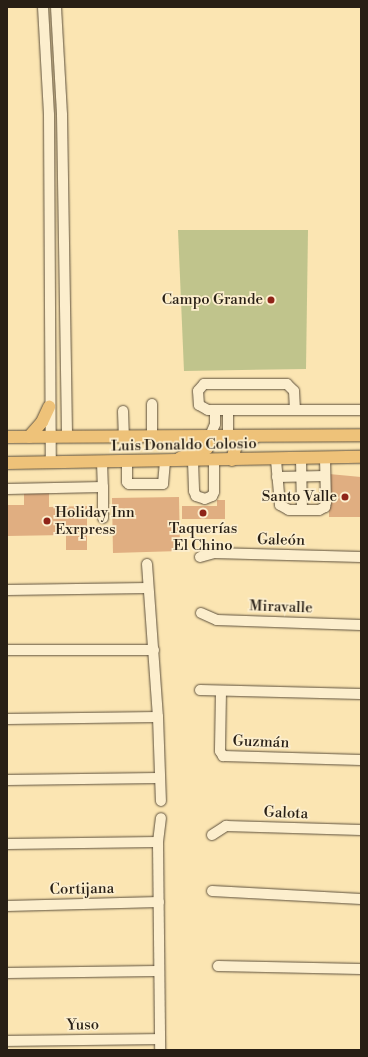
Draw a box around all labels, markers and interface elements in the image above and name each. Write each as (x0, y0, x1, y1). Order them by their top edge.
place label: Campo Grande (162, 291, 263, 309)
marker: Campo Grande (266, 295, 276, 305)
street label: Luis Donaldo Colosio (111, 435, 257, 455)
place label: Santo Valle (262, 488, 337, 506)
marker: Santo Valle (340, 492, 350, 502)
place label: Holiday Inn Exrpress (55, 503, 135, 538)
marker: Taquerías El Chino (198, 508, 208, 518)
marker: Holiday Inn Exrpress (42, 516, 52, 526)
place label: Taquerías El Chino (169, 519, 237, 554)
street label: Galeón (257, 531, 305, 549)
street label: Miravalle (249, 597, 313, 617)
street label: Guzmán (232, 732, 290, 752)
street label: Galota (263, 803, 309, 823)
street label: Cortijana (50, 879, 114, 899)
street label: Yuso (67, 1016, 99, 1034)

